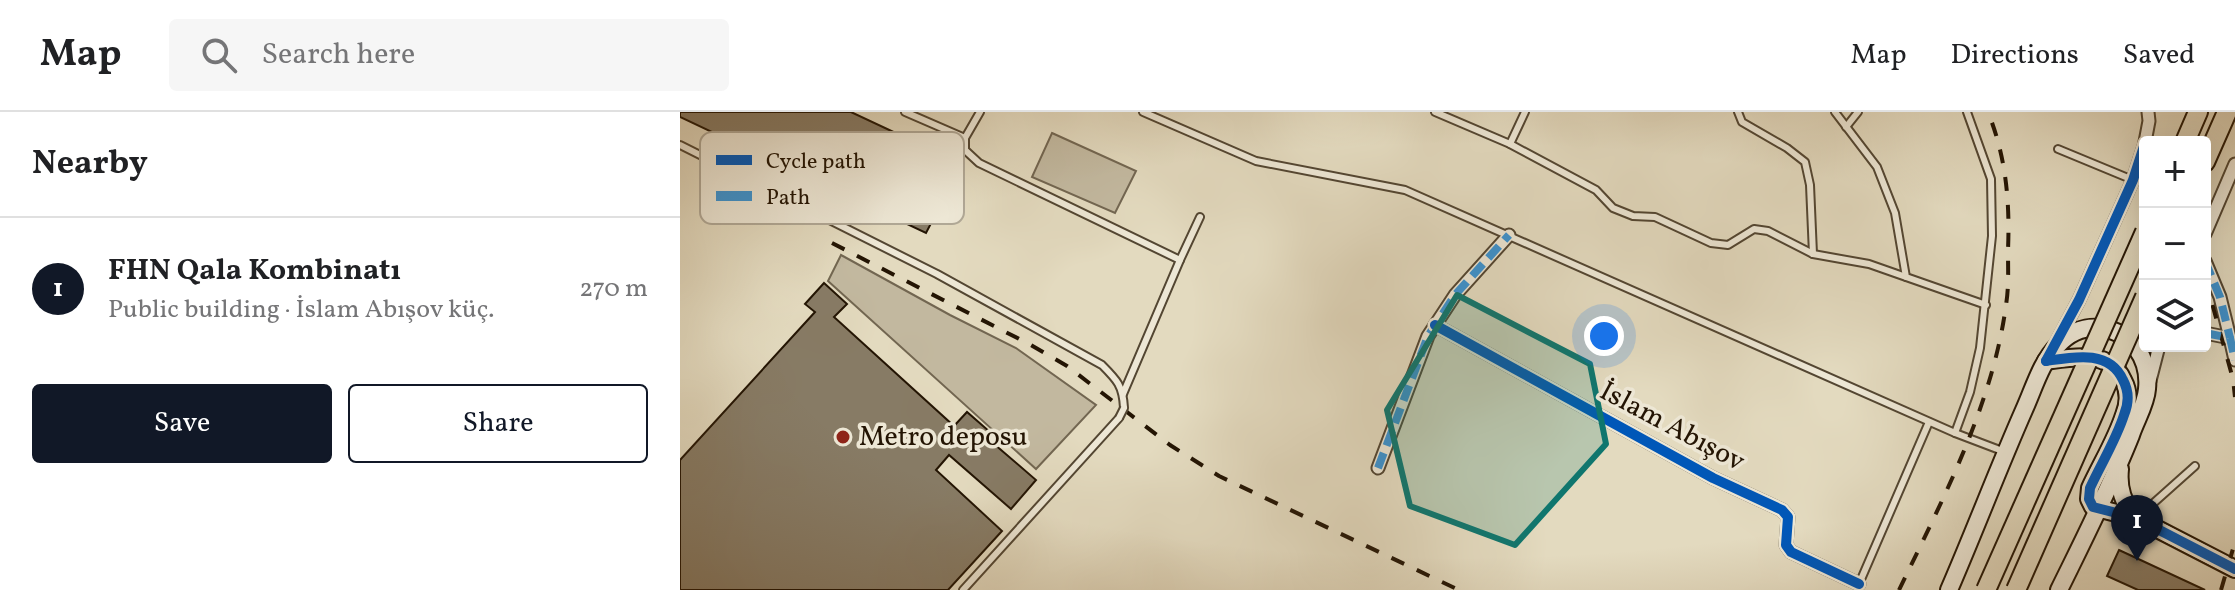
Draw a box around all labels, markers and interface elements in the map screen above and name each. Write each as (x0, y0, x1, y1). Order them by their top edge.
search box (169, 19, 729, 91)
text: Map (40, 29, 121, 82)
icon: search (197, 33, 241, 77)
text: Search here (261, 34, 415, 76)
text: Map (1851, 36, 1907, 75)
text: Directions (1951, 36, 2079, 75)
text: Saved (2123, 36, 2195, 75)
legend (700, 132, 964, 224)
map controls (2139, 136, 2211, 352)
button: + (2139, 136, 2211, 208)
text: Nearby (32, 141, 148, 188)
text: Cycle path (766, 147, 866, 178)
text: Path (766, 183, 810, 214)
button: − (2139, 208, 2211, 280)
text: FHN Qala Kombinatı (108, 250, 401, 292)
text: 1 (53, 271, 63, 307)
text: 270 m (579, 271, 648, 307)
button: layers (2139, 280, 2211, 352)
text: Public building · İslam Abışov küç. (108, 292, 495, 328)
your location (1584, 316, 1624, 356)
street label: İslam Abışov (1592, 372, 1752, 482)
button: Save (32, 384, 332, 463)
button: Share (348, 384, 648, 463)
place label: Metro deposu (859, 418, 1028, 457)
marker: Metro deposu (834, 428, 852, 446)
pin: 1 (2111, 495, 2163, 561)

